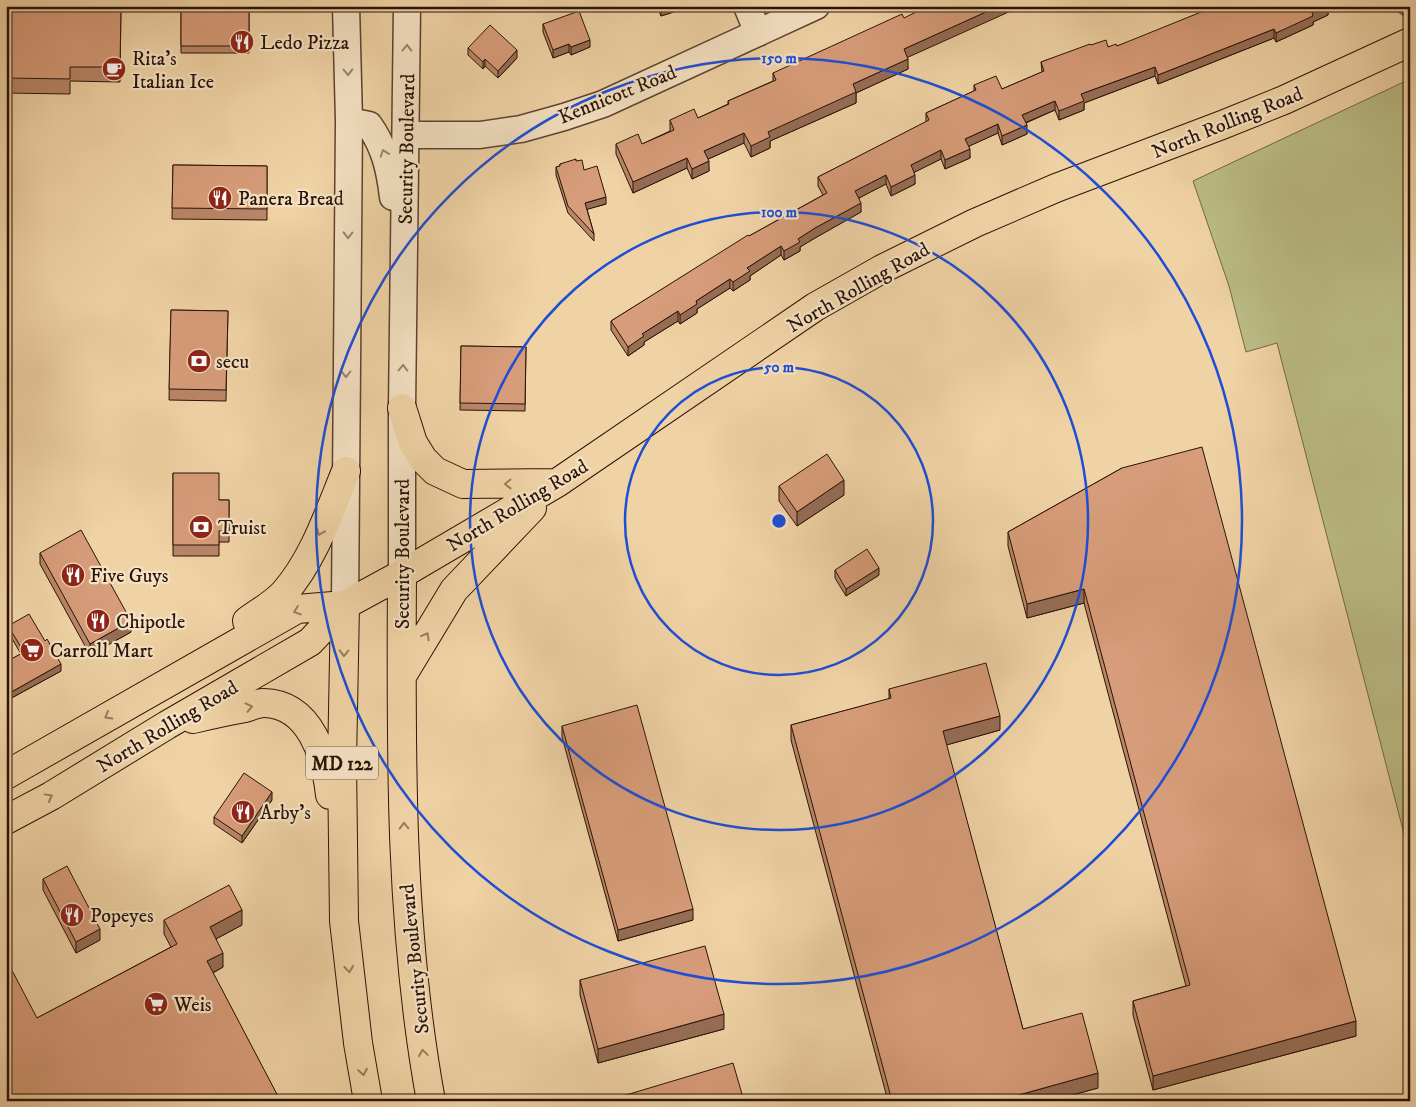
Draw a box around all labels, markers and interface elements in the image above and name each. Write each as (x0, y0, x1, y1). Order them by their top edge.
restaurant icon: Ledo Pizza (229, 29, 255, 55)
place label: Ledo Pizza (260, 31, 350, 56)
one-way arrow (402, 44, 412, 52)
place label: Rita's Italian Ice (132, 47, 214, 95)
text: 150 m (761, 49, 797, 68)
cafe icon: Rita's Italian Ice (101, 56, 127, 82)
street label: Kennicott Road (555, 60, 680, 130)
one-way arrow (343, 69, 353, 77)
street label: Security Boulevard (394, 73, 421, 225)
street label: North Rolling Road (1149, 82, 1307, 165)
one-way arrow (380, 149, 390, 158)
restaurant icon: Panera Bread (207, 185, 233, 211)
place label: Panera Bread (238, 187, 344, 212)
text: 100 m (761, 203, 798, 222)
one-way arrow (343, 232, 353, 239)
street label: North Rolling Road (783, 237, 934, 339)
bank icon: secu (186, 348, 212, 374)
place label: secu (216, 350, 249, 375)
text: 50 m (763, 358, 795, 377)
one-way arrow (397, 364, 408, 372)
one-way arrow (341, 370, 351, 378)
street label: North Rolling Road (443, 454, 593, 558)
street label: Security Boulevard (391, 479, 416, 629)
one-way arrow (504, 479, 512, 489)
centre of rings (770, 512, 788, 530)
bank icon: Truist (188, 514, 214, 540)
place label: Truist (218, 516, 266, 541)
one-way arrow (316, 527, 326, 536)
restaurant icon: Five Guys (60, 562, 86, 588)
place label: Five Guys (90, 564, 169, 589)
one-way arrow (293, 605, 302, 615)
restaurant icon: Chipotle (85, 608, 111, 634)
place label: Chipotle (116, 610, 185, 635)
one-way arrow (420, 632, 430, 641)
supermarket icon: Carroll Mart (19, 637, 45, 663)
place label: Carroll Mart (50, 639, 153, 664)
one-way arrow (339, 650, 349, 658)
street label: North Rolling Road (93, 675, 243, 779)
one-way arrow (244, 702, 253, 713)
one-way arrow (105, 710, 114, 720)
road number: MD 122 (306, 746, 378, 780)
one-way arrow (44, 793, 53, 803)
restaurant icon: Arby's (230, 799, 256, 825)
place label: Arby's (260, 801, 311, 826)
one-way arrow (398, 821, 409, 829)
street label: Security Boulevard (395, 883, 436, 1035)
restaurant icon: Popeyes (59, 902, 85, 928)
place label: Popeyes (90, 904, 154, 929)
one-way arrow (343, 965, 354, 973)
supermarket icon: Weis (143, 991, 169, 1017)
place label: Weis (173, 993, 212, 1018)
one-way arrow (418, 1048, 429, 1056)
one-way arrow (357, 1067, 367, 1076)

